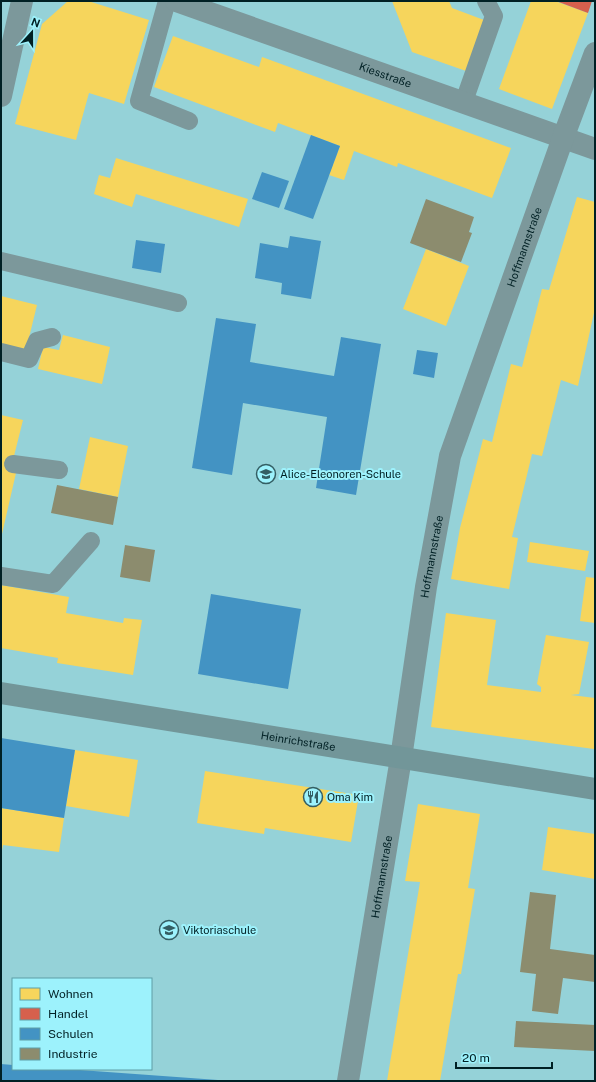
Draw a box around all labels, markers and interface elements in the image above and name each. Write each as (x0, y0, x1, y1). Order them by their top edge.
north arrow (12, 12, 52, 52)
text: N (29, 16, 42, 30)
street label: Kiesstraße (358, 60, 413, 90)
street label: Hoffmannstraße (505, 206, 544, 289)
school or university icon: Alice-Eleonoren-Schule (255, 463, 277, 485)
place label: Alice-Eleonoren-Schule (280, 468, 401, 480)
street label: Hoffmannstraße (418, 514, 445, 599)
street label: Heinrichstraße (260, 729, 336, 753)
restaurant icon: Oma Kim (302, 786, 324, 808)
place label: Oma Kim (327, 791, 373, 803)
street label: Hoffmannstraße (369, 834, 394, 919)
school or university icon: Viktoriaschule (158, 919, 180, 941)
place label: Viktoriaschule (183, 924, 256, 936)
legend (12, 978, 152, 1070)
text: Wohnen (48, 987, 93, 1001)
text: Handel (48, 1007, 89, 1021)
text: Schulen (48, 1027, 94, 1041)
scale bar (456, 1044, 552, 1070)
text: Industrie (48, 1047, 98, 1061)
text: 20 m (462, 1051, 490, 1065)

